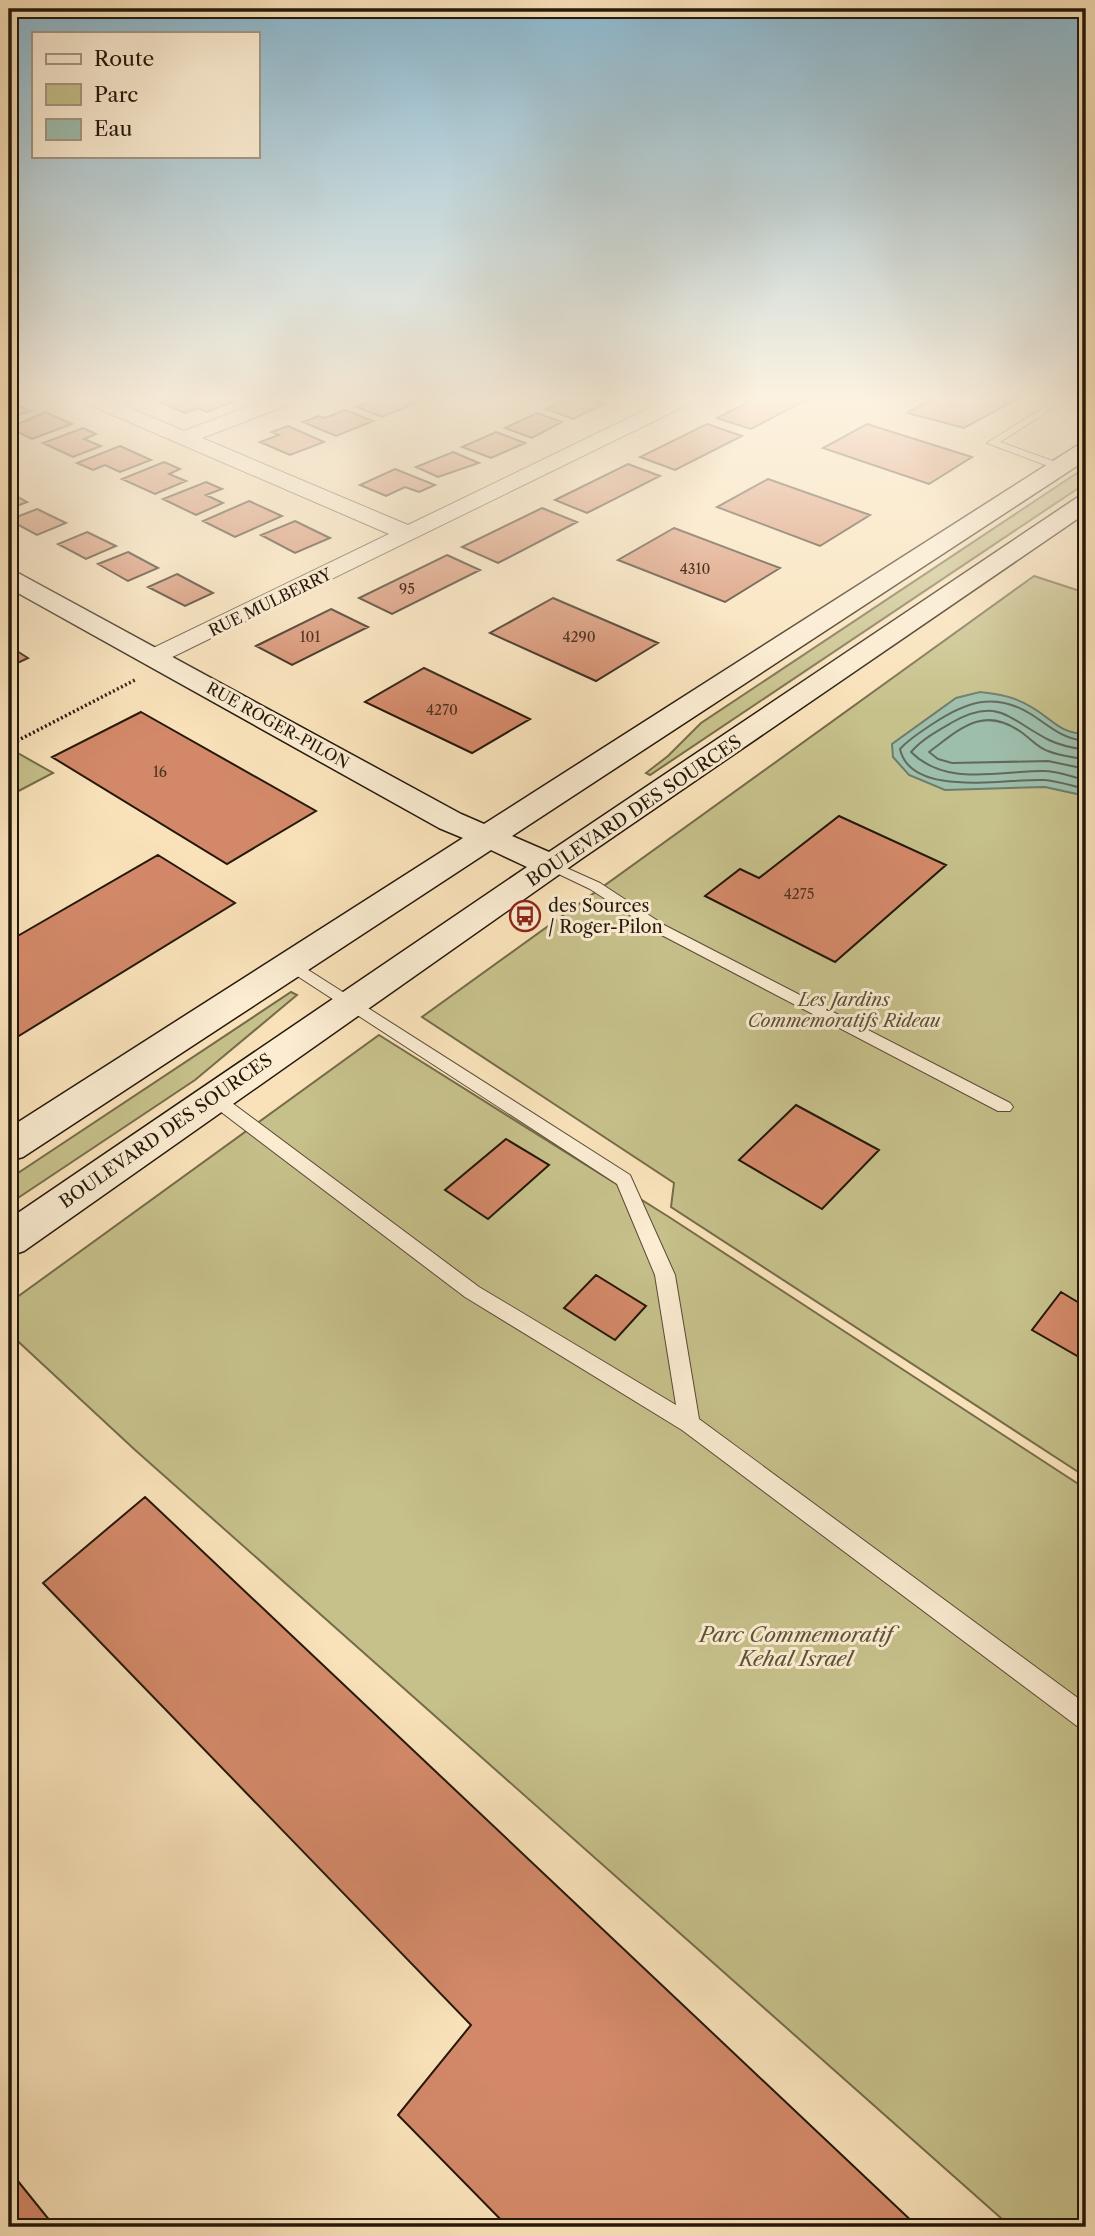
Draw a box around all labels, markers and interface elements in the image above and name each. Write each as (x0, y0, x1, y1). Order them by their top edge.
legend (32, 32, 259, 158)
text: Route (94, 46, 154, 71)
text: Parc (94, 82, 138, 107)
text: Eau (94, 116, 133, 141)
house number: 4310 (680, 560, 710, 578)
street label: RUE MULBERRY (205, 563, 335, 640)
house number: 95 (399, 580, 415, 598)
house number: 101 (300, 628, 320, 646)
house number: 4290 (562, 628, 596, 646)
street label: RUE ROGER-PILON (203, 677, 353, 773)
house number: 4270 (426, 701, 458, 719)
street label: BOULEVARD DES SOURCES (522, 731, 746, 891)
house number: 16 (153, 763, 167, 781)
house number: 4275 (784, 885, 814, 903)
place label: des Sources / Roger-Pilon (548, 895, 663, 938)
bus stop icon: des Sources / Roger-Pilon (508, 899, 542, 933)
park label: Les Jardins Commemoratifs Rideau (748, 989, 941, 1032)
street label: BOULEVARD DES SOURCES (55, 1049, 277, 1213)
park label: Parc Commemoratif Kehal Israel (698, 1622, 900, 1671)

